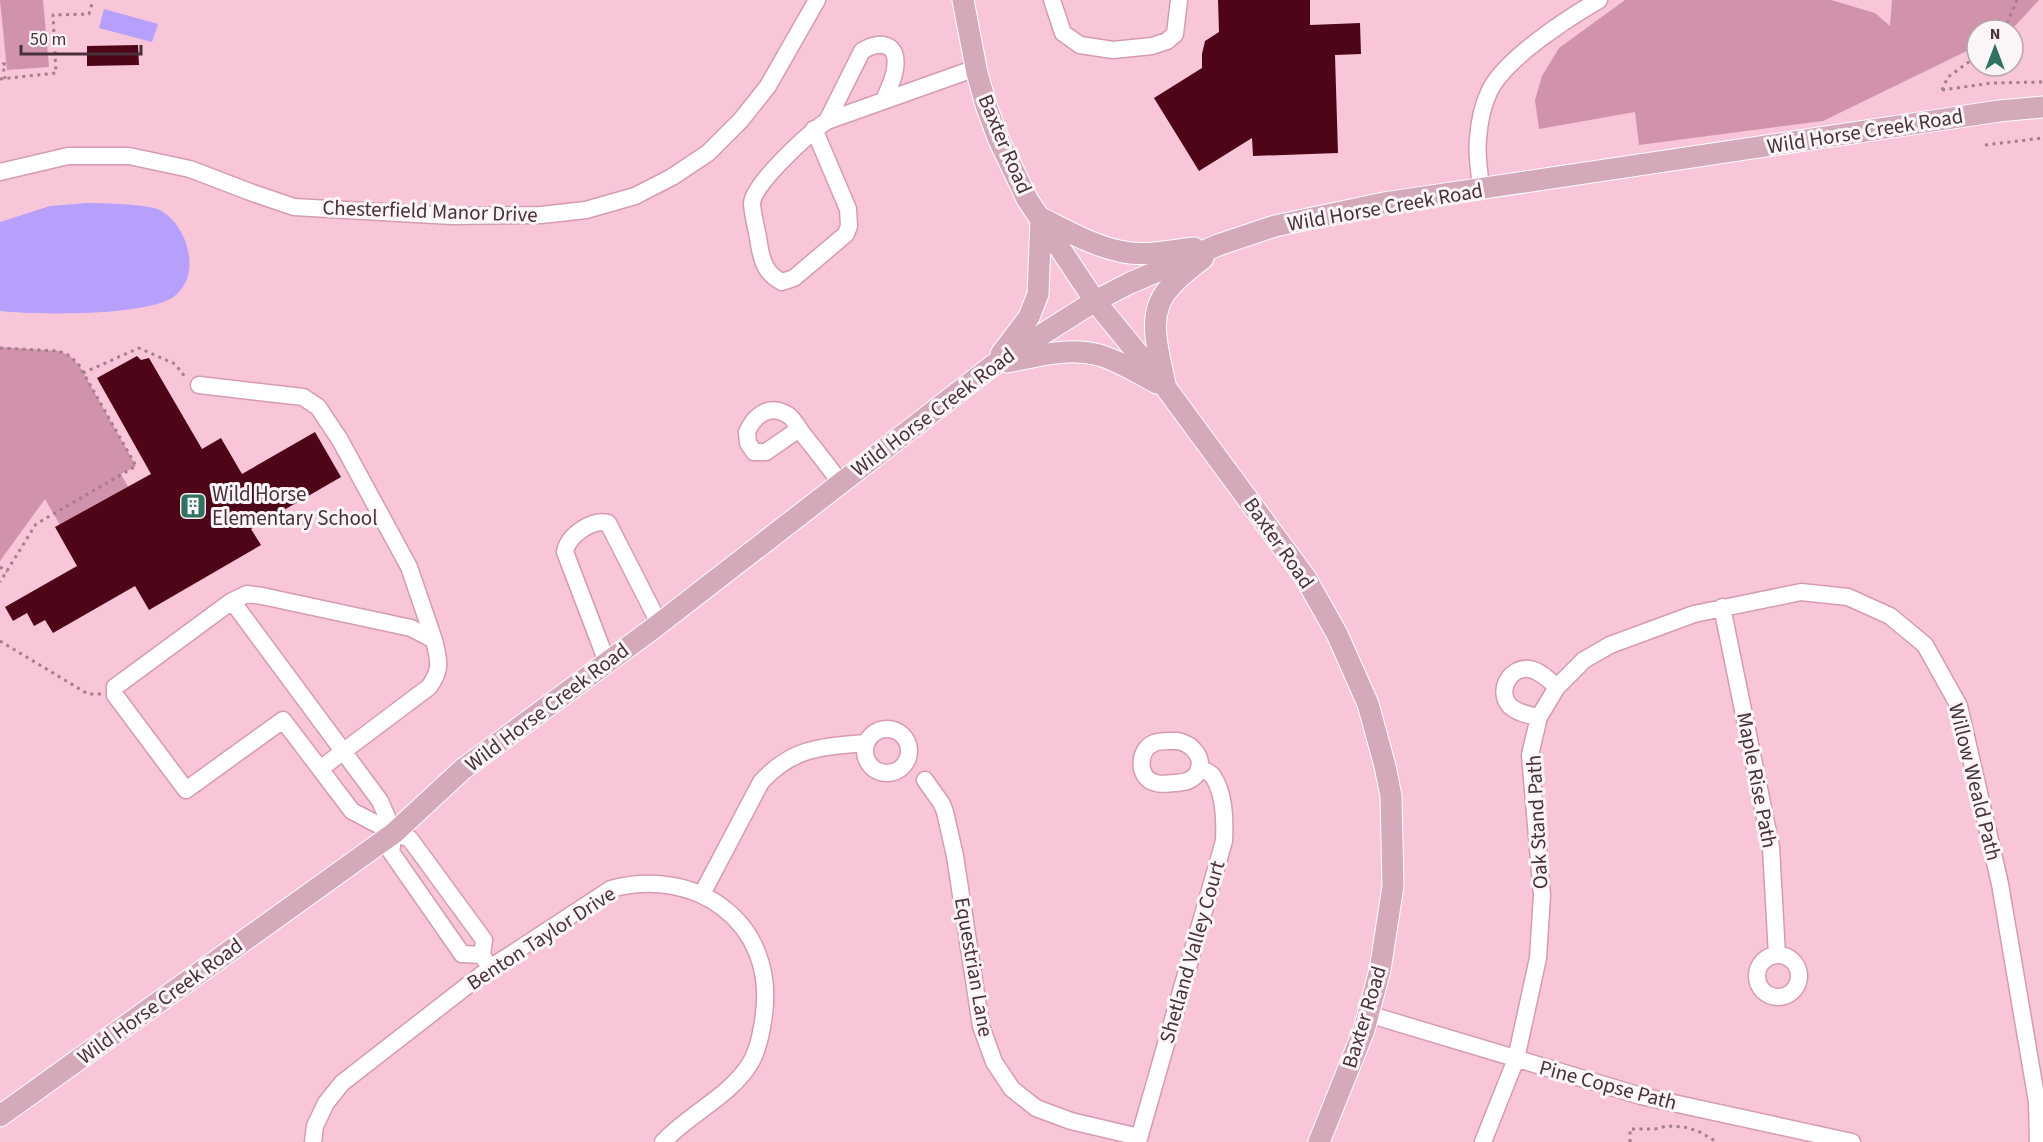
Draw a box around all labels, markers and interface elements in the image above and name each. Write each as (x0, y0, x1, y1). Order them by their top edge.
scale bar (21, 18, 141, 56)
north arrow (1965, 18, 2025, 78)
text: N (1990, 23, 2000, 45)
text: 50 m (30, 27, 66, 52)
street label: Baxter Road (971, 90, 1039, 198)
street label: Wild Horse Creek Road (1765, 101, 1965, 161)
street label: Wild Horse Creek Road (1285, 175, 1485, 239)
street label: Chesterfield Manor Drive (322, 192, 538, 230)
street label: Wild Horse Creek Road (845, 340, 1021, 484)
place label: Wild Horse Elementary School (212, 479, 378, 533)
building icon: Wild Horse Elementary School (178, 491, 208, 521)
street label: Baxter Road (1236, 491, 1322, 595)
street label: Wild Horse Creek Road (459, 635, 635, 779)
street label: Willow Weald Path (1941, 700, 2009, 864)
street label: Maple Rise Path (1729, 709, 1785, 851)
street label: Oak Stand Path (1519, 754, 1555, 890)
street label: Shetland Valley Court (1152, 857, 1232, 1047)
street label: Benton Taylor Drive (461, 879, 621, 997)
street label: Equestrian Lane (947, 895, 1001, 1039)
street label: Wild Horse Creek Road (71, 931, 249, 1071)
street label: Baxter Road (1334, 962, 1394, 1072)
street label: Pine Copse Path (1536, 1052, 1680, 1118)

